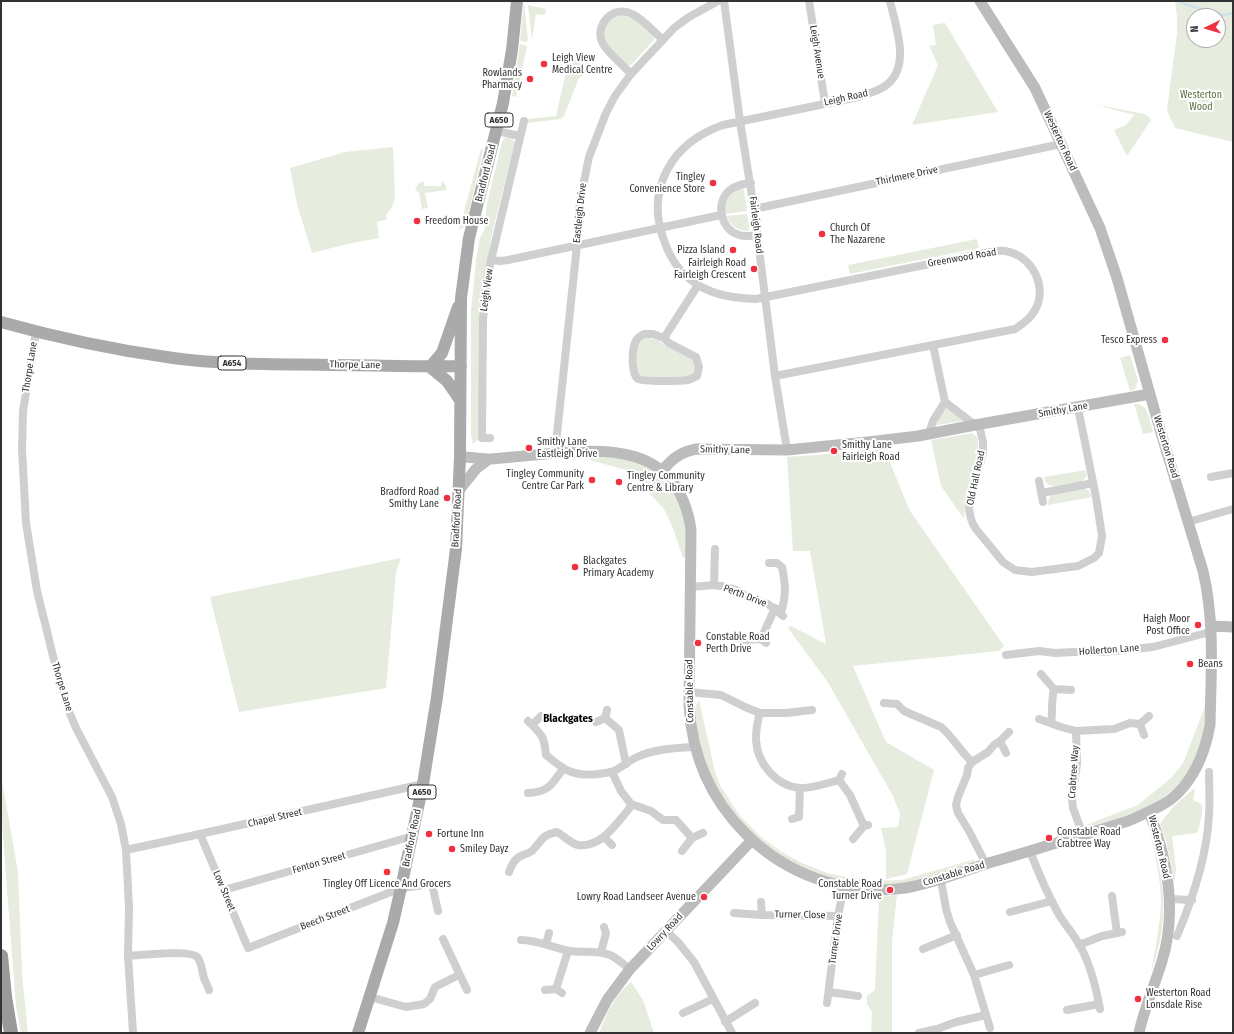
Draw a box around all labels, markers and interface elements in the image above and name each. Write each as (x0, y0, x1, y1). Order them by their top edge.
north arrow (1186, 8, 1226, 48)
street label: Leigh Avenue (807, 24, 827, 80)
text: N (1188, 25, 1201, 33)
place label: Leigh View Medical Centre (552, 52, 612, 76)
marker: Leigh View Medical Centre (539, 59, 549, 69)
place label: Rowlands Pharmacy (482, 67, 522, 90)
marker: Rowlands Pharmacy (525, 74, 535, 84)
street label: Leigh Road (823, 87, 869, 109)
park label: Westerton Wood (1180, 89, 1222, 112)
street label: Westerton Road (1041, 109, 1079, 173)
road number: A650 (485, 113, 513, 127)
street label: Bradford Road (473, 143, 499, 203)
street label: Thirlmere Drive (875, 164, 939, 188)
place label: Tingley Convenience Store (629, 171, 705, 194)
marker: Tingley Convenience Store (708, 178, 718, 188)
street label: Eastleigh Drive (571, 182, 589, 244)
street label: Fairleigh Road (747, 196, 765, 254)
place label: Freedom House (425, 215, 489, 227)
marker: Freedom House (412, 216, 422, 226)
place label: Church Of The Nazarene (830, 222, 885, 246)
marker: Church Of The Nazarene (817, 229, 827, 239)
place label: Pizza Island (677, 244, 725, 256)
marker: Pizza Island (728, 245, 738, 255)
street label: Greenwood Road (927, 246, 997, 270)
place label: Fairleigh Road Fairleigh Crescent (674, 257, 746, 280)
marker: Fairleigh Road Fairleigh Crescent (749, 264, 759, 274)
street label: Leigh View (478, 268, 496, 312)
place label: Tesco Express (1101, 334, 1157, 346)
marker: Tesco Express (1160, 335, 1170, 345)
street label: Thorpe Lane (20, 341, 40, 393)
road number: A654 (218, 356, 246, 370)
street label: Thorpe Lane (330, 359, 380, 371)
street label: Smithy Lane (1037, 400, 1089, 420)
street label: Westerton Road (1151, 414, 1181, 480)
place label: Smithy Lane Eastleigh Drive (537, 436, 597, 460)
place label: Smithy Lane Fairleigh Road (842, 439, 900, 462)
marker: Smithy Lane Eastleigh Drive (524, 443, 534, 453)
street label: Smithy Lane (700, 444, 750, 456)
marker: Smithy Lane Fairleigh Road (829, 446, 839, 456)
street label: Old Hall Road (964, 449, 988, 507)
place label: Tingley Community Centre Car Park (506, 468, 584, 492)
place label: Tingley Community Centre & Library (627, 470, 705, 494)
marker: Tingley Community Centre Car Park (587, 475, 597, 485)
marker: Tingley Community Centre & Library (614, 477, 624, 487)
place label: Bradford Road Smithy Lane (380, 486, 439, 510)
street label: Bradford Road (449, 488, 465, 548)
marker: Bradford Road Smithy Lane (442, 493, 452, 503)
place label: Blackgates Primary Academy (583, 555, 654, 578)
marker: Blackgates Primary Academy (570, 562, 580, 572)
street label: Perth Drive (722, 582, 768, 610)
place label: Haigh Moor Post Office (1143, 613, 1190, 636)
marker: Haigh Moor Post Office (1193, 620, 1203, 630)
place label: Constable Road Perth Drive (706, 631, 770, 654)
marker: Constable Road Perth Drive (693, 638, 703, 648)
street label: Hollerton Lane (1078, 642, 1140, 658)
place label: Beans (1198, 658, 1223, 670)
street label: Constable Road (683, 659, 697, 723)
marker: Beans (1185, 659, 1195, 669)
street label: Thorpe Lane (49, 661, 75, 713)
district label: Blackgates (543, 712, 593, 726)
street label: Crabtree Way (1066, 745, 1082, 799)
road number: A650 (408, 785, 436, 799)
street label: Chapel Street (247, 806, 303, 830)
street label: Bradford Road (400, 808, 424, 868)
street label: Westerton Road (1145, 814, 1173, 880)
place label: Constable Road Crabtree Way (1057, 826, 1121, 850)
place label: Fortune Inn (437, 828, 484, 840)
marker: Fortune Inn (424, 829, 434, 839)
marker: Constable Road Crabtree Way (1044, 833, 1054, 843)
place label: Smiley Dayz (460, 843, 508, 855)
marker: Smiley Dayz (447, 844, 457, 854)
street label: Fenton Street (291, 850, 347, 876)
street label: Constable Road (922, 859, 986, 889)
marker: Tingley Off Licence And Grocers (382, 867, 392, 877)
street label: Low Street (210, 869, 238, 913)
place label: Tingley Off Licence And Grocers (323, 878, 451, 890)
place label: Constable Road Turner Drive (818, 878, 882, 902)
marker: Constable Road Turner Drive (885, 885, 895, 895)
place label: Lowry Road Landseer Avenue (577, 891, 696, 903)
marker: Lowry Road Landseer Avenue (699, 892, 709, 902)
street label: Beech Street (299, 903, 351, 933)
street label: Turner Close (774, 909, 826, 921)
street label: Lowry Road (645, 911, 685, 953)
street label: Turner Drive (827, 913, 845, 965)
place label: Westerton Road Lonsdale Rise (1146, 987, 1211, 1010)
marker: Westerton Road Lonsdale Rise (1133, 994, 1143, 1004)

